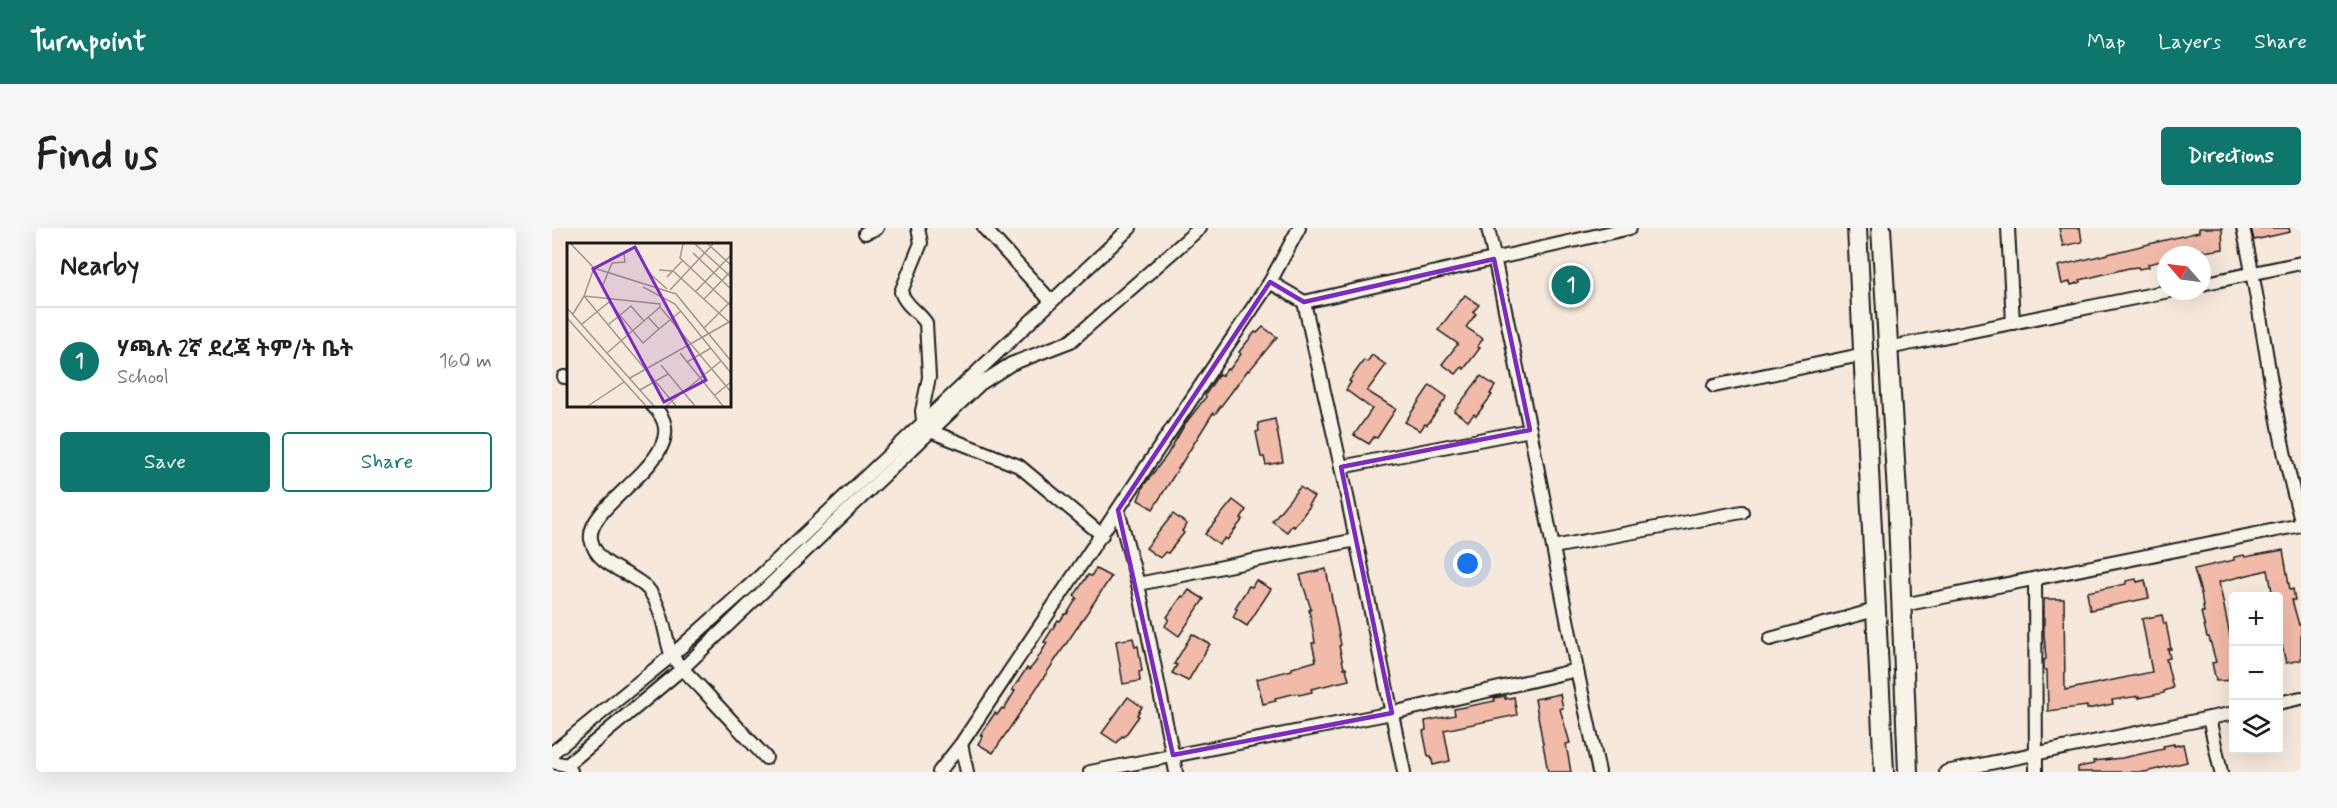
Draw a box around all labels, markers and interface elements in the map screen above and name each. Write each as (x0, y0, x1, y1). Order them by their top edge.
text: Turnpoint (30, 24, 146, 61)
text: Map (2087, 28, 2125, 56)
text: Layers (2158, 28, 2221, 56)
text: Share (2254, 28, 2307, 56)
button: Directions (2161, 127, 2301, 185)
text: Find us (36, 129, 158, 184)
inset map (567, 243, 730, 406)
north arrow (2157, 246, 2211, 300)
text: Nearby (60, 250, 139, 284)
pin: 1 (1552, 262, 1590, 308)
text: ሃጫሉ 2ኛ ደረጃ ትም/ት ቤት (117, 336, 353, 364)
text: 1 (75, 348, 84, 375)
text: 160 m (439, 348, 492, 375)
text: School (117, 364, 169, 391)
button: Save (60, 432, 270, 492)
button: Share (282, 432, 492, 492)
your location (1453, 549, 1482, 578)
map controls (2229, 592, 2283, 754)
button: + (2229, 592, 2283, 646)
button: − (2229, 646, 2283, 700)
button: layers (2229, 700, 2283, 754)

